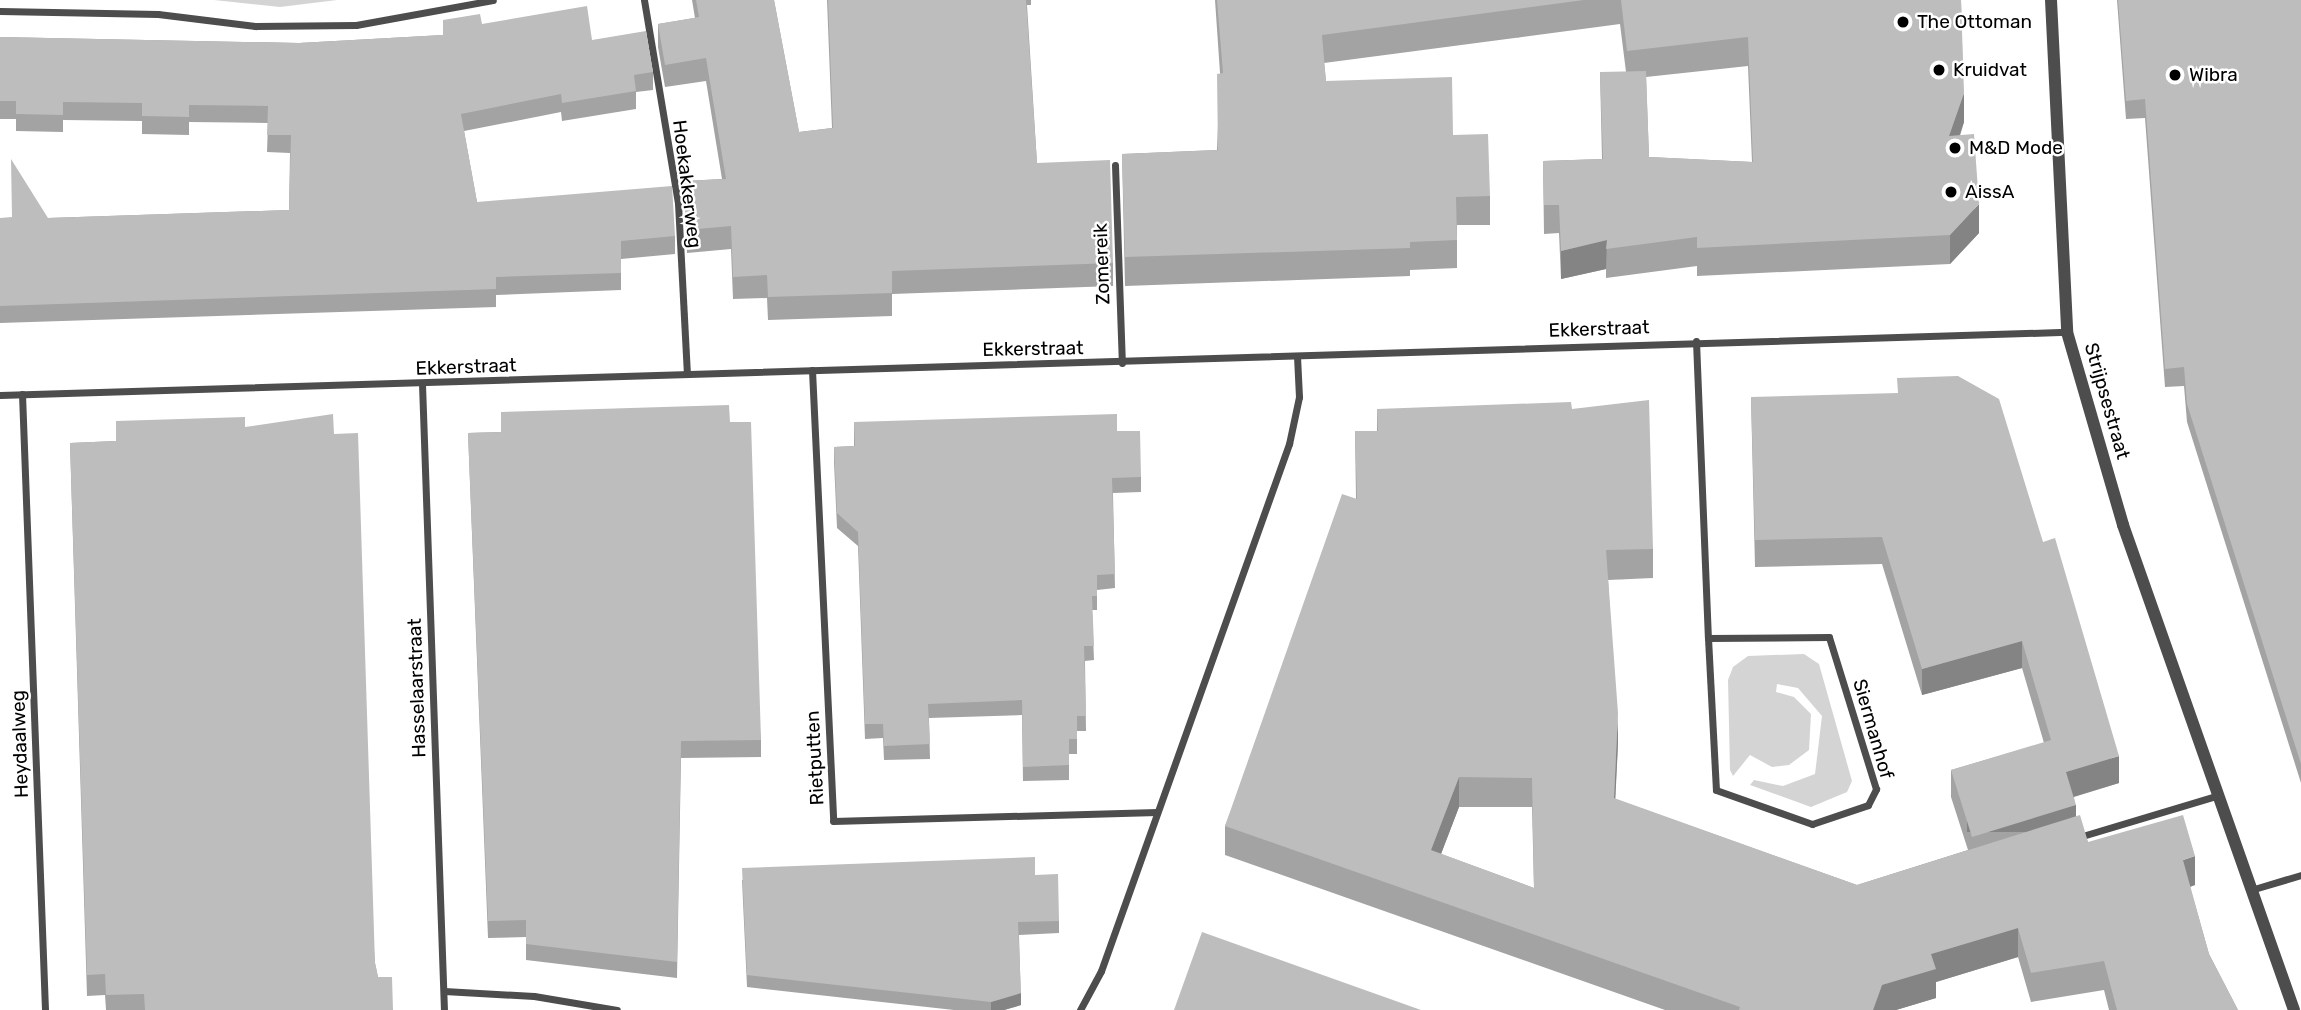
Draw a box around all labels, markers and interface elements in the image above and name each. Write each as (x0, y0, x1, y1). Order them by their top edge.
place label: The Ottoman (1917, 11, 2032, 33)
marker: The Ottoman (1895, 14, 1911, 30)
place label: Kruidvat (1953, 59, 2027, 81)
marker: Kruidvat (1931, 62, 1947, 78)
place label: Wibra (2189, 64, 2238, 86)
marker: Wibra (2167, 67, 2183, 83)
street label: Hoekakkerweg (668, 119, 706, 249)
place label: M&D Mode (1969, 137, 2063, 159)
marker: M&D Mode (1947, 140, 1963, 156)
place label: AissA (1965, 181, 2014, 203)
marker: AissA (1943, 184, 1959, 200)
street label: Zomereik (1089, 223, 1115, 305)
street label: Ekkerstraat (1548, 316, 1650, 342)
street label: Ekkerstraat (982, 337, 1084, 361)
street label: Strijpsestraat (2079, 340, 2135, 462)
street label: Ekkerstraat (415, 354, 517, 380)
street label: Hasselaarstraat (403, 618, 431, 758)
street label: Siermanhof (1848, 676, 1898, 782)
street label: Heydaalweg (7, 690, 33, 798)
street label: Rietputten (801, 710, 829, 806)

